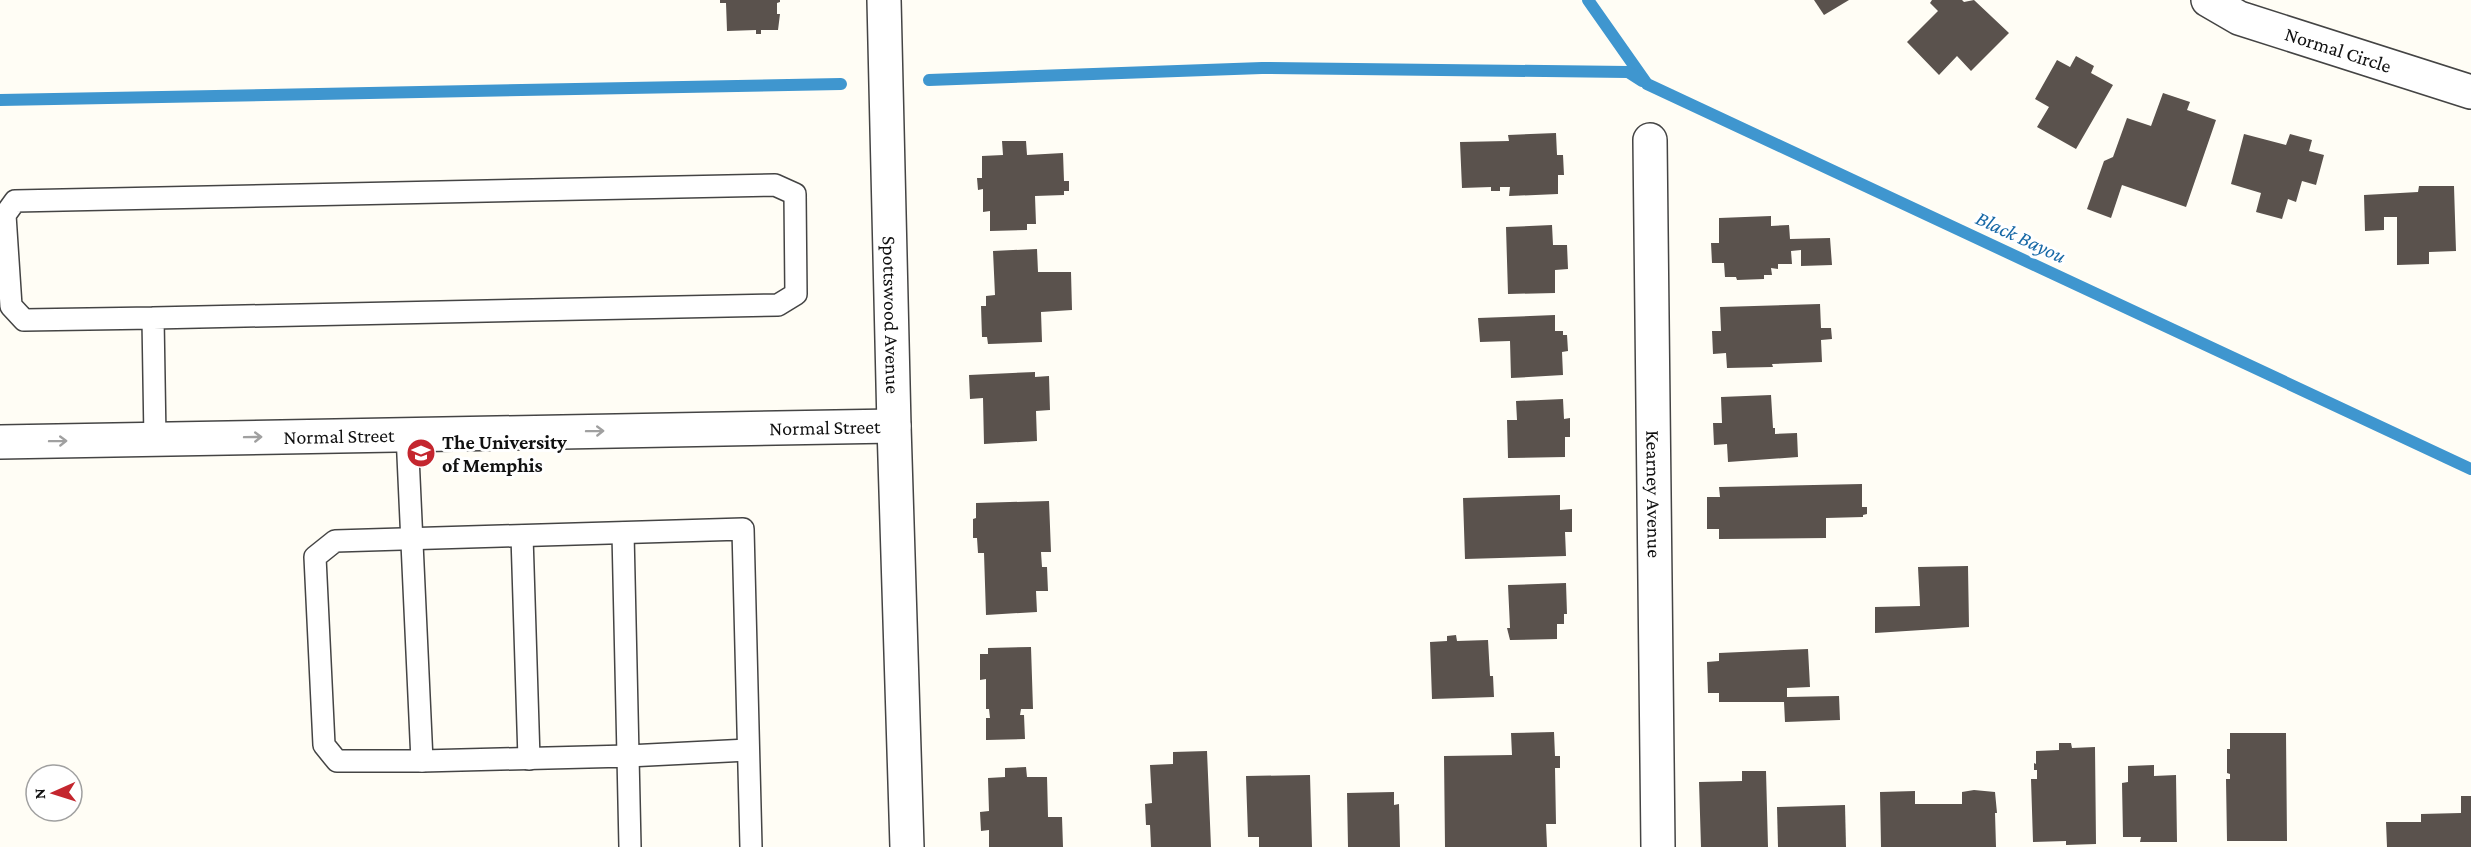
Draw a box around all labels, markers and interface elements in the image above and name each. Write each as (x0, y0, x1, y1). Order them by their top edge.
street label: Normal Circle (2282, 22, 2394, 77)
water label: Black Bayou (1972, 206, 2070, 268)
street label: Spottswood Avenue (878, 236, 904, 394)
street label: Normal Street (769, 415, 881, 439)
street label: Normal Street (283, 424, 395, 448)
one-way arrow (585, 425, 605, 437)
street label: Kearney Avenue (1642, 430, 1666, 558)
one-way arrow (243, 431, 263, 443)
place label: The University of Memphis (442, 431, 567, 476)
one-way arrow (48, 435, 68, 447)
school or university icon: The University of Memphis (405, 437, 437, 469)
north arrow (24, 763, 84, 823)
text: N (31, 788, 48, 800)

